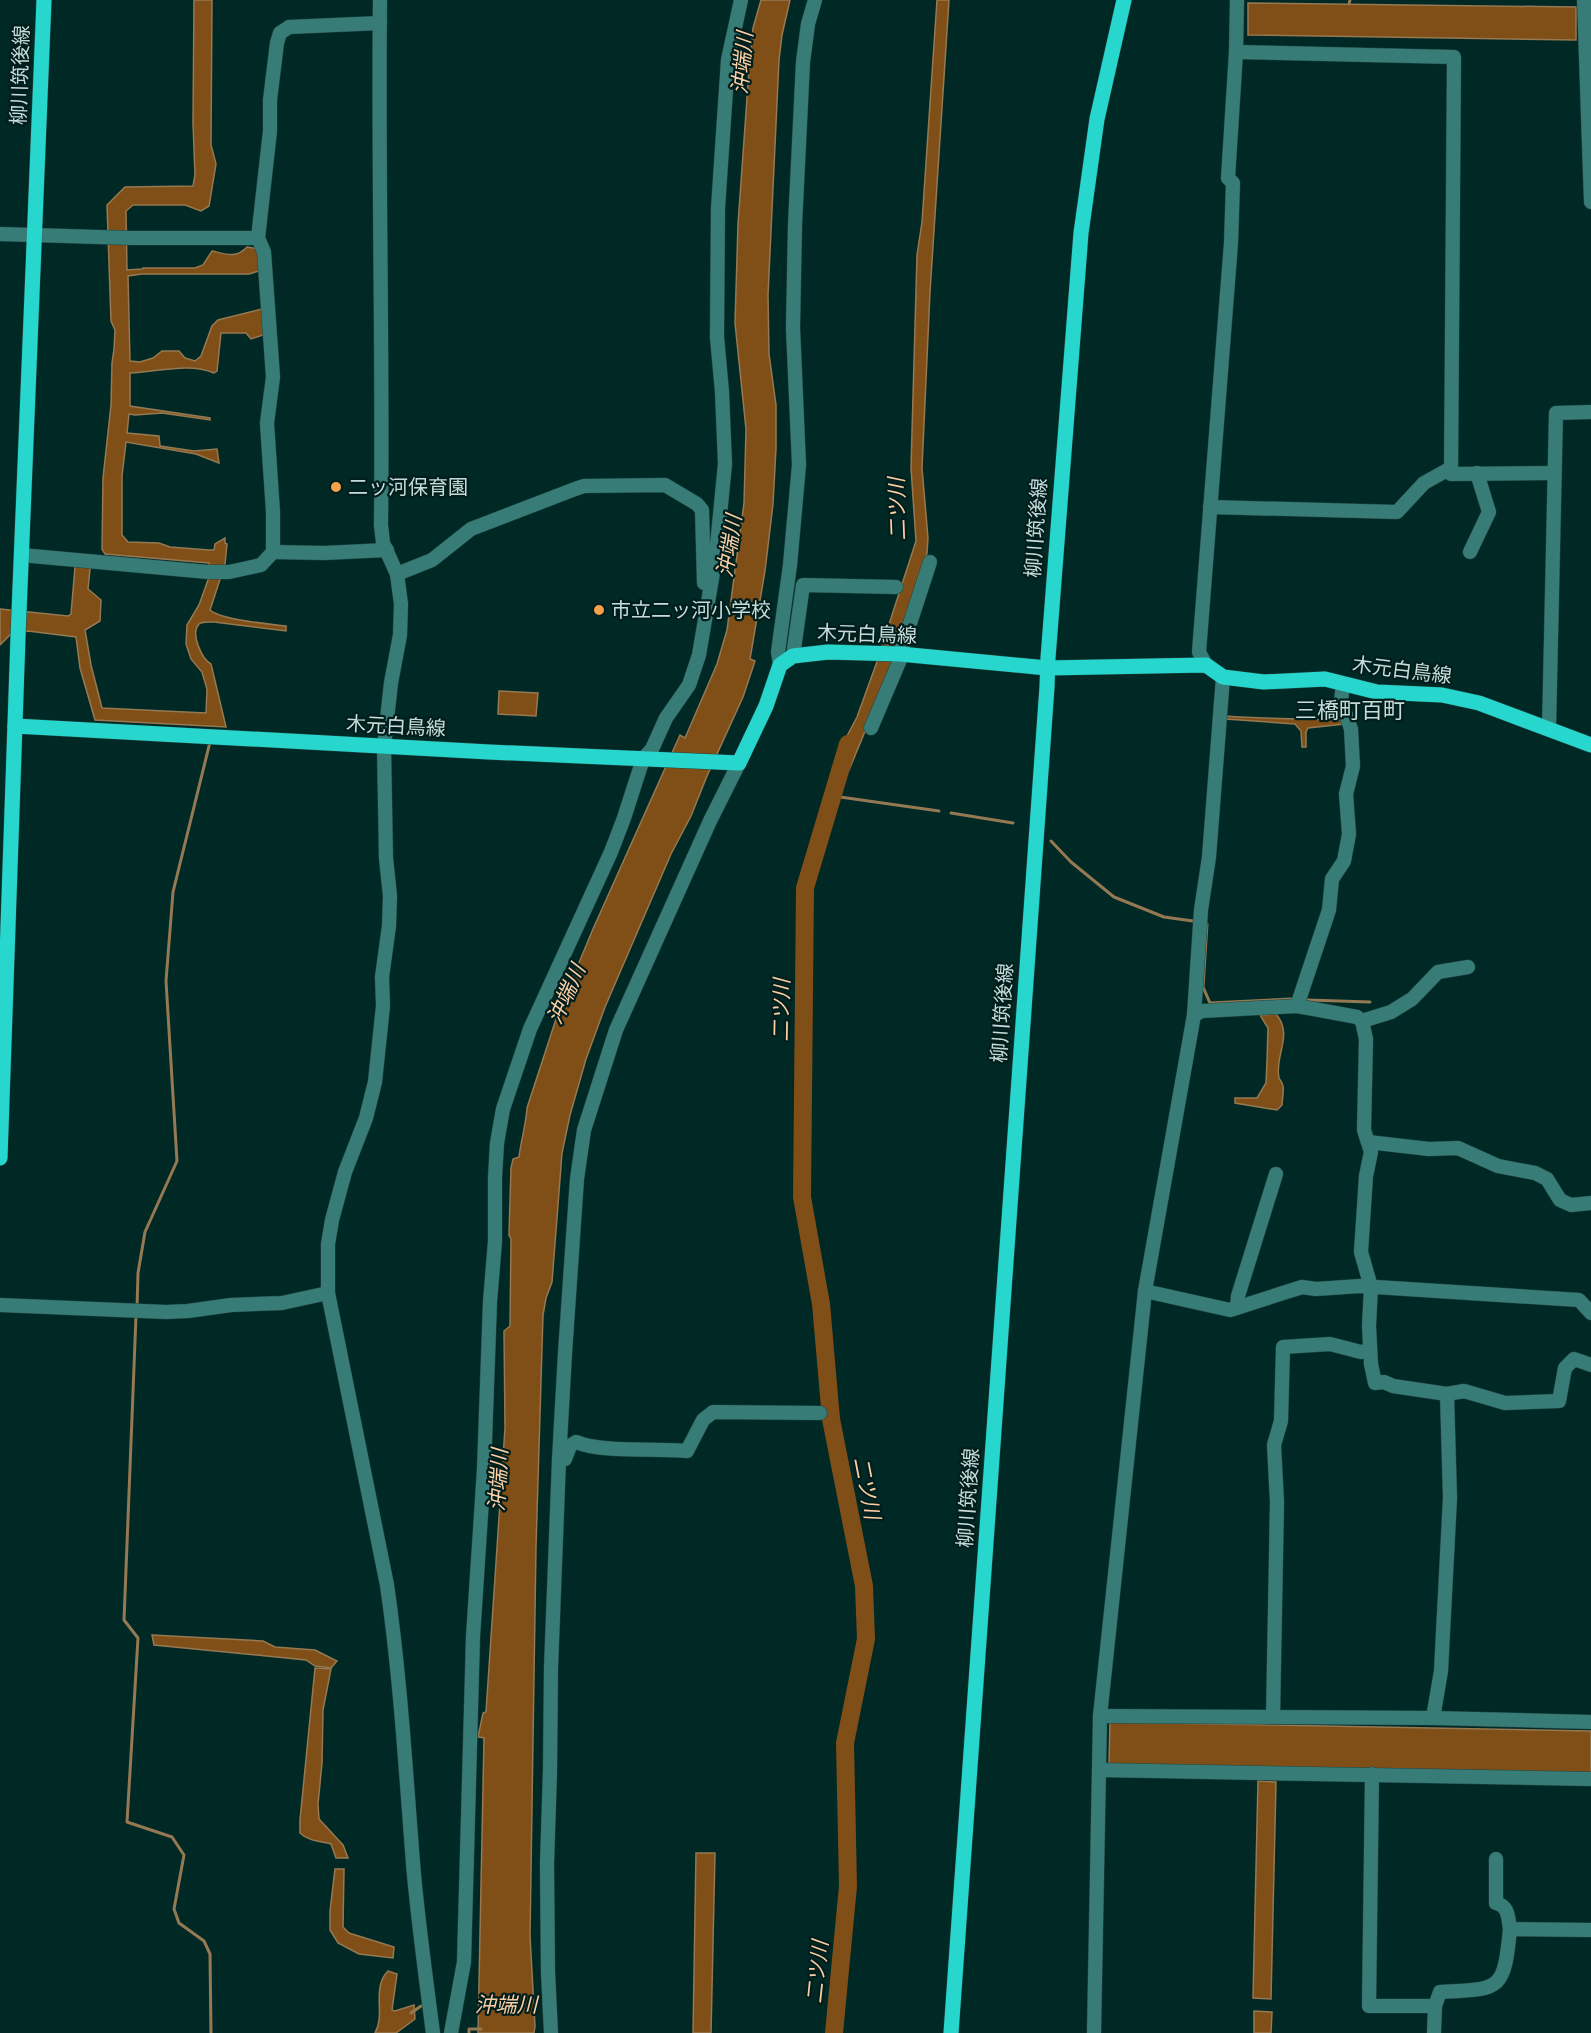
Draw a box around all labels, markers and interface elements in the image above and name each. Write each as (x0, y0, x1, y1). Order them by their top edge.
street label: 柳川筑後線 (5, 25, 35, 125)
water label: 沖端川 (726, 28, 758, 96)
place label: 二ッ河保育園 (348, 474, 468, 500)
water label: 二ツ川 (882, 475, 912, 541)
street label: 柳川筑後線 (1020, 477, 1052, 579)
marker: 二ッ河保育園 (329, 480, 343, 494)
water label: 沖端川 (711, 511, 748, 579)
place label: 市立二ッ河小学校 (611, 597, 771, 623)
marker: 市立二ッ河小学校 (592, 603, 606, 617)
street label: 木元白鳥線 (817, 619, 917, 649)
street label: 木元白鳥線 (1351, 651, 1453, 689)
district label: 三橋町百町 (1295, 696, 1405, 724)
street label: 木元白鳥線 (345, 710, 447, 742)
water label: 沖端川 (541, 958, 592, 1028)
street label: 柳川筑後線 (986, 962, 1018, 1064)
water label: 二ツ川 (767, 976, 795, 1042)
water label: 沖端川 (483, 1446, 513, 1512)
street label: 柳川筑後線 (952, 1447, 984, 1549)
water label: 二ツ川 (848, 1455, 887, 1523)
water label: 二ツ川 (800, 1937, 834, 2005)
water label: 沖端川 (475, 1991, 539, 2018)

